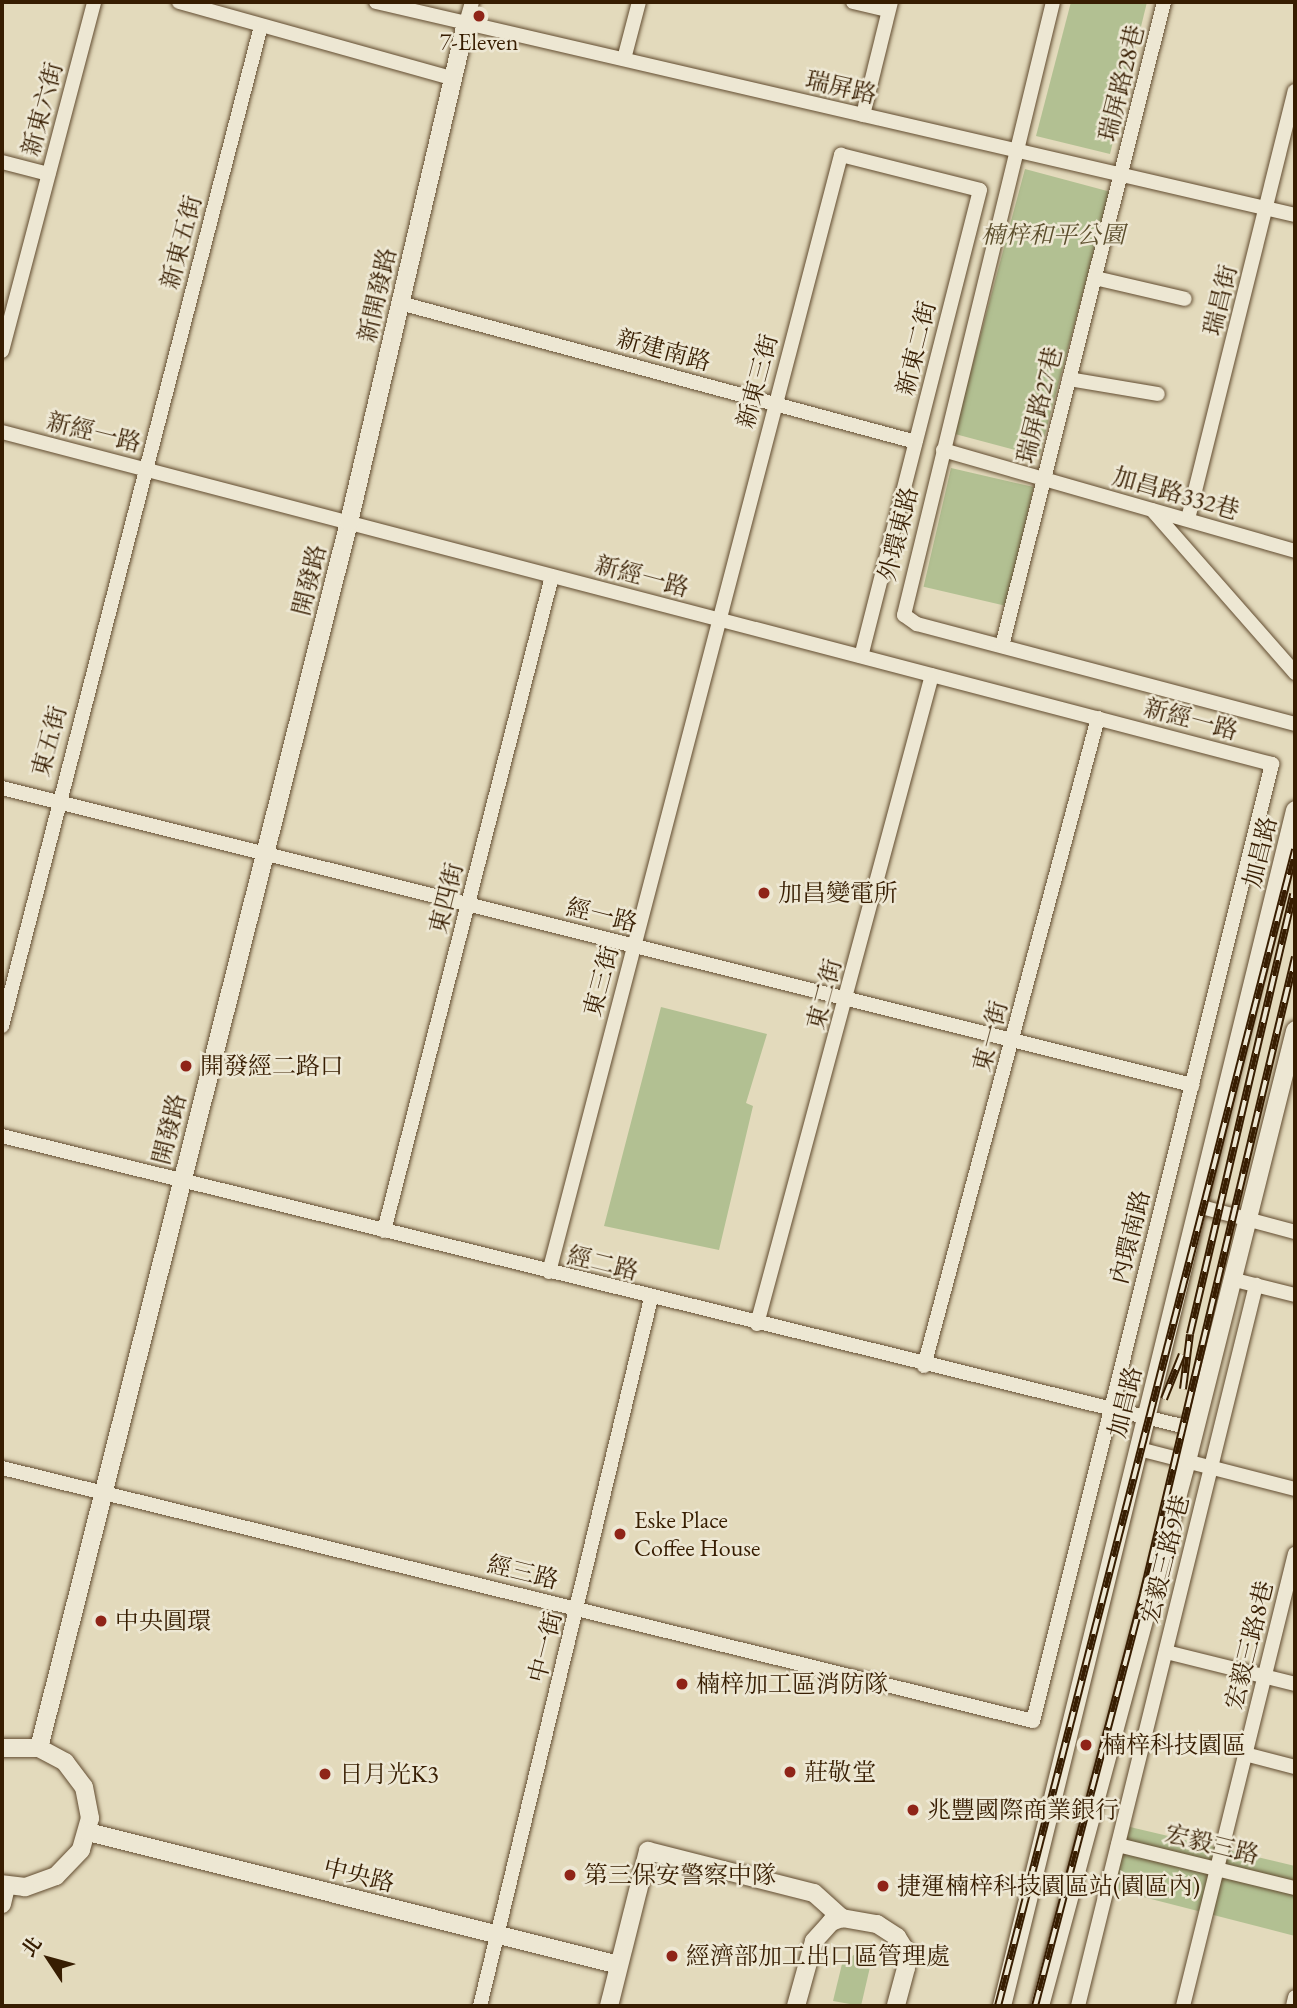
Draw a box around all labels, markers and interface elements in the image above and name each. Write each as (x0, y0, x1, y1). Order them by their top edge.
marker: 7-Eleven (471, 8, 487, 24)
street label: 瑞屏路28巷 (1093, 22, 1149, 144)
place label: 7-Eleven (440, 28, 518, 56)
street label: 新東六街 (16, 59, 68, 159)
street label: 瑞屏路 (803, 65, 879, 109)
street label: 新東五街 (155, 192, 207, 292)
park label: 楠梓和平公園 (981, 221, 1125, 249)
street label: 新開發路 (352, 245, 402, 345)
street label: 瑞昌街 (1197, 262, 1243, 338)
street label: 新東二街 (890, 298, 942, 398)
street label: 新建南路 (614, 324, 714, 376)
street label: 新東三街 (731, 331, 783, 431)
street label: 瑞屏路27巷 (1011, 344, 1067, 466)
street label: 新經一路 (44, 406, 144, 458)
street label: 加昌路332巷 (1109, 461, 1243, 525)
street label: 外環東路 (872, 484, 924, 584)
street label: 開發路 (286, 542, 332, 618)
street label: 新經一路 (592, 550, 692, 602)
street label: 新經一路 (1141, 693, 1241, 745)
street label: 東五街 (26, 702, 72, 780)
street label: 加昌路 (1237, 814, 1283, 890)
street label: 東四街 (423, 860, 469, 936)
place label: 加昌變電所 (778, 879, 898, 907)
marker: 加昌變電所 (756, 885, 772, 901)
street label: 經一路 (564, 892, 640, 938)
street label: 東三街 (578, 942, 624, 1020)
street label: 東二街 (801, 955, 847, 1033)
street label: 東一街 (967, 997, 1013, 1075)
place label: 開發經二路口 (200, 1052, 344, 1080)
marker: 開發經二路口 (178, 1058, 194, 1074)
street label: 開發路 (146, 1091, 192, 1167)
street label: 內環南路 (1104, 1187, 1156, 1287)
street label: 經二路 (565, 1240, 641, 1286)
street label: 加昌路 (1102, 1364, 1148, 1440)
street label: 宏毅三路9巷 (1135, 1492, 1195, 1626)
place label: Eske Place Coffee House (634, 1506, 760, 1562)
marker: Eske Place Coffee House (612, 1526, 628, 1542)
street label: 經三路 (485, 1549, 561, 1595)
street label: 宏毅三路8巷 (1219, 1578, 1279, 1712)
place label: 中央圓環 (115, 1607, 211, 1635)
street label: 中一街 (522, 1609, 568, 1685)
marker: 中央圓環 (93, 1613, 109, 1629)
place label: 楠梓加工區消防隊 (696, 1670, 888, 1698)
marker: 楠梓加工區消防隊 (674, 1676, 690, 1692)
place label: 楠梓科技園區 (1102, 1731, 1246, 1759)
marker: 楠梓科技園區 (1076, 1735, 1096, 1755)
place label: 莊敬堂 (804, 1758, 876, 1786)
place label: 日月光K3 (339, 1760, 439, 1788)
marker: 莊敬堂 (782, 1764, 798, 1780)
marker: 日月光K3 (317, 1766, 333, 1782)
place label: 兆豐國際商業銀行 (927, 1796, 1119, 1824)
marker: 兆豐國際商業銀行 (905, 1802, 921, 1818)
street label: 宏毅三路 (1162, 1818, 1262, 1870)
street label: 中央路 (321, 1852, 397, 1898)
place label: 第三保安警察中隊 (584, 1861, 776, 1889)
marker: 第三保安警察中隊 (562, 1867, 578, 1883)
place label: 捷運楠梓科技園區站(園區內) (897, 1872, 1200, 1900)
marker: 捷運楠梓科技園區站(園區內) (875, 1878, 891, 1894)
north arrow (14, 1924, 84, 1994)
text: 北 (16, 1931, 47, 1961)
place label: 經濟部加工出口區管理處 (686, 1942, 950, 1970)
marker: 經濟部加工出口區管理處 (664, 1948, 680, 1964)

